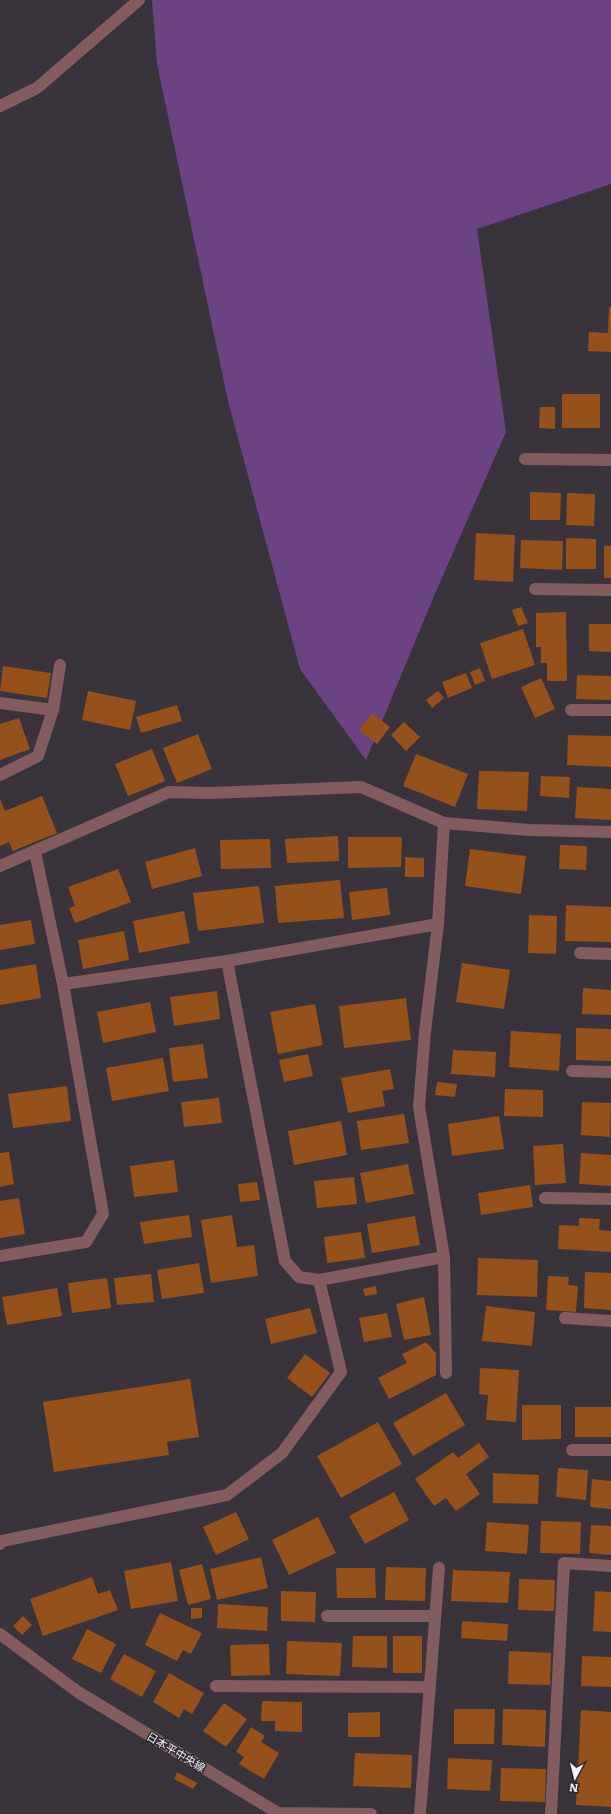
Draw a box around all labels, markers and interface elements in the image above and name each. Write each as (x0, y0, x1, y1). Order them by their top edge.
street label: 日本平中央線 (144, 1727, 209, 1775)
north arrow (555, 1758, 595, 1798)
text: N (568, 1780, 579, 1797)

